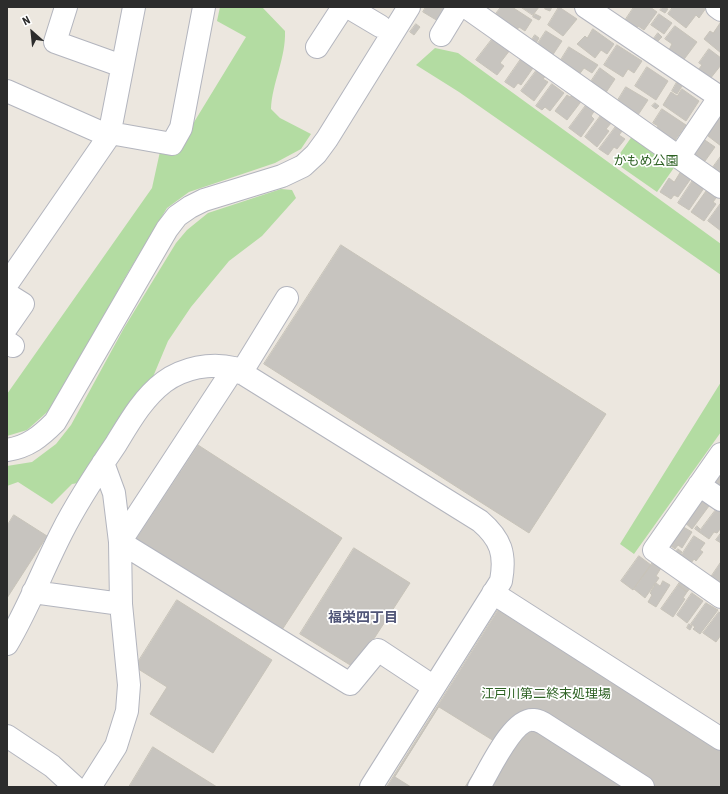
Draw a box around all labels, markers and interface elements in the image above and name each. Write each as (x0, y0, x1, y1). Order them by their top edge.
north arrow (12, 12, 52, 52)
text: N (20, 14, 32, 28)
park label: かもめ公園 (614, 154, 678, 170)
district label: 福栄四丁目 (328, 610, 398, 626)
park label: 江戸川第二終末処理場 (481, 687, 611, 703)

